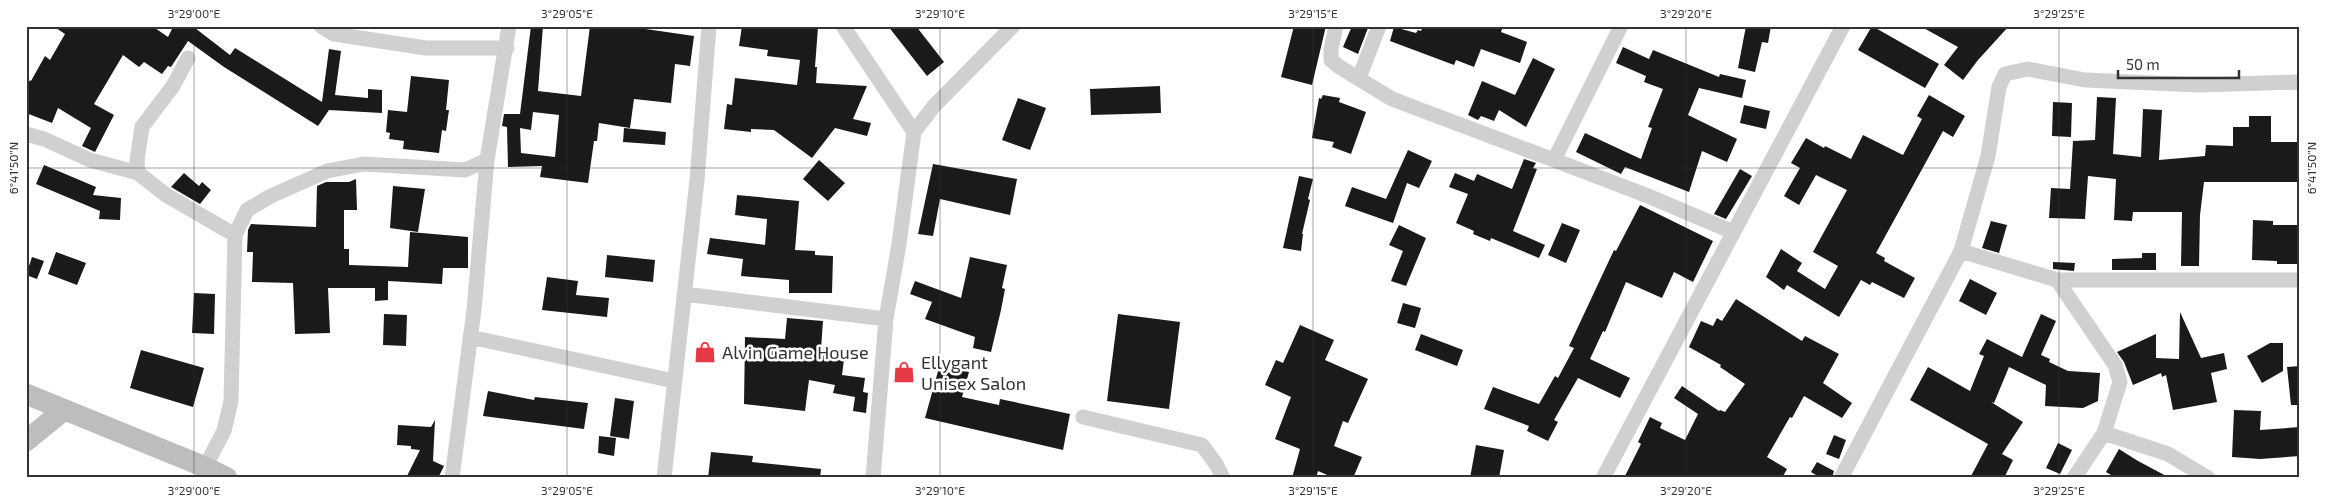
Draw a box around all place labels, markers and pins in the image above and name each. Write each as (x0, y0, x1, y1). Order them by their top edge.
shop icon: Alvin Game House (692, 339, 718, 365)
place label: Alvin Game House (722, 341, 869, 363)
place label: Ellygant Unisex Salon (921, 351, 1026, 394)
shop icon: Ellygant Unisex Salon (891, 359, 917, 385)

